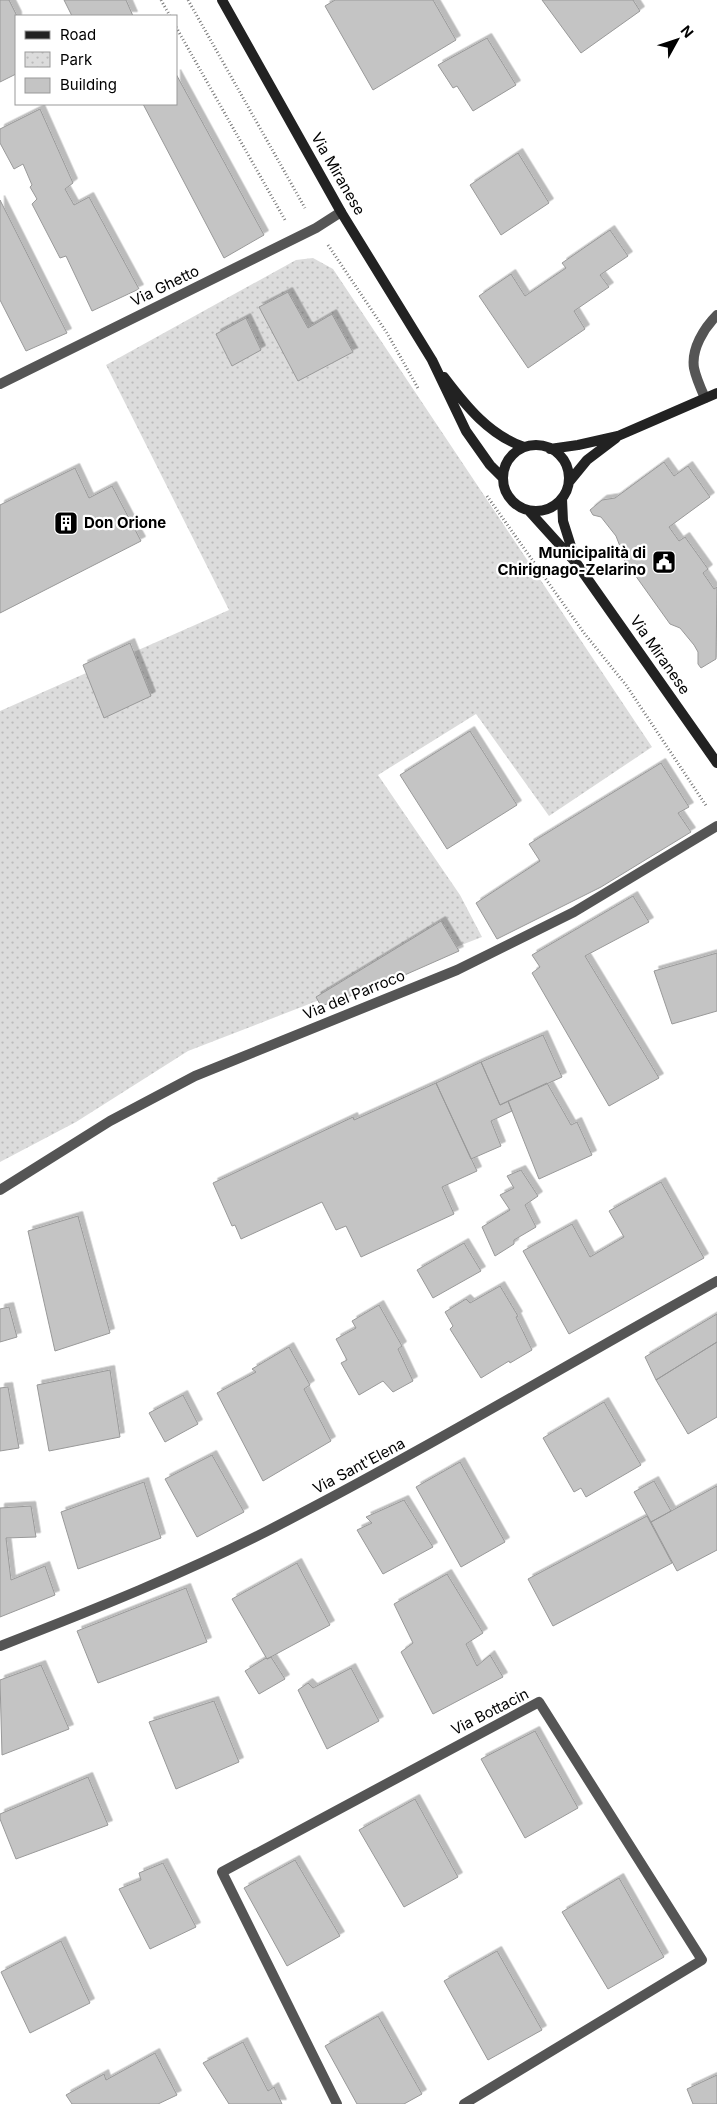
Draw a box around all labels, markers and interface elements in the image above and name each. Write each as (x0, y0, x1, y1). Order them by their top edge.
legend (15, 15, 178, 105)
north arrow (652, 15, 702, 65)
text: N (677, 22, 697, 41)
text: Road (60, 25, 96, 44)
text: Park (60, 50, 93, 69)
text: Building (60, 75, 117, 94)
street label: Via Miranese (307, 129, 370, 218)
street label: Via Ghetto (127, 261, 202, 310)
building icon: Don Orione (53, 510, 79, 536)
place label: Don Orione (84, 513, 166, 532)
place label: Municipalità di Chirignago-Zelarino (498, 543, 646, 579)
public building icon: Municipalità di Chirignago-Zelarino (651, 549, 677, 575)
street label: Via Miranese (626, 612, 695, 698)
street label: Via del Parroco (300, 965, 408, 1024)
street label: Via Sant'Elena (309, 1433, 408, 1498)
street label: Via Bottacin (448, 1684, 532, 1739)

